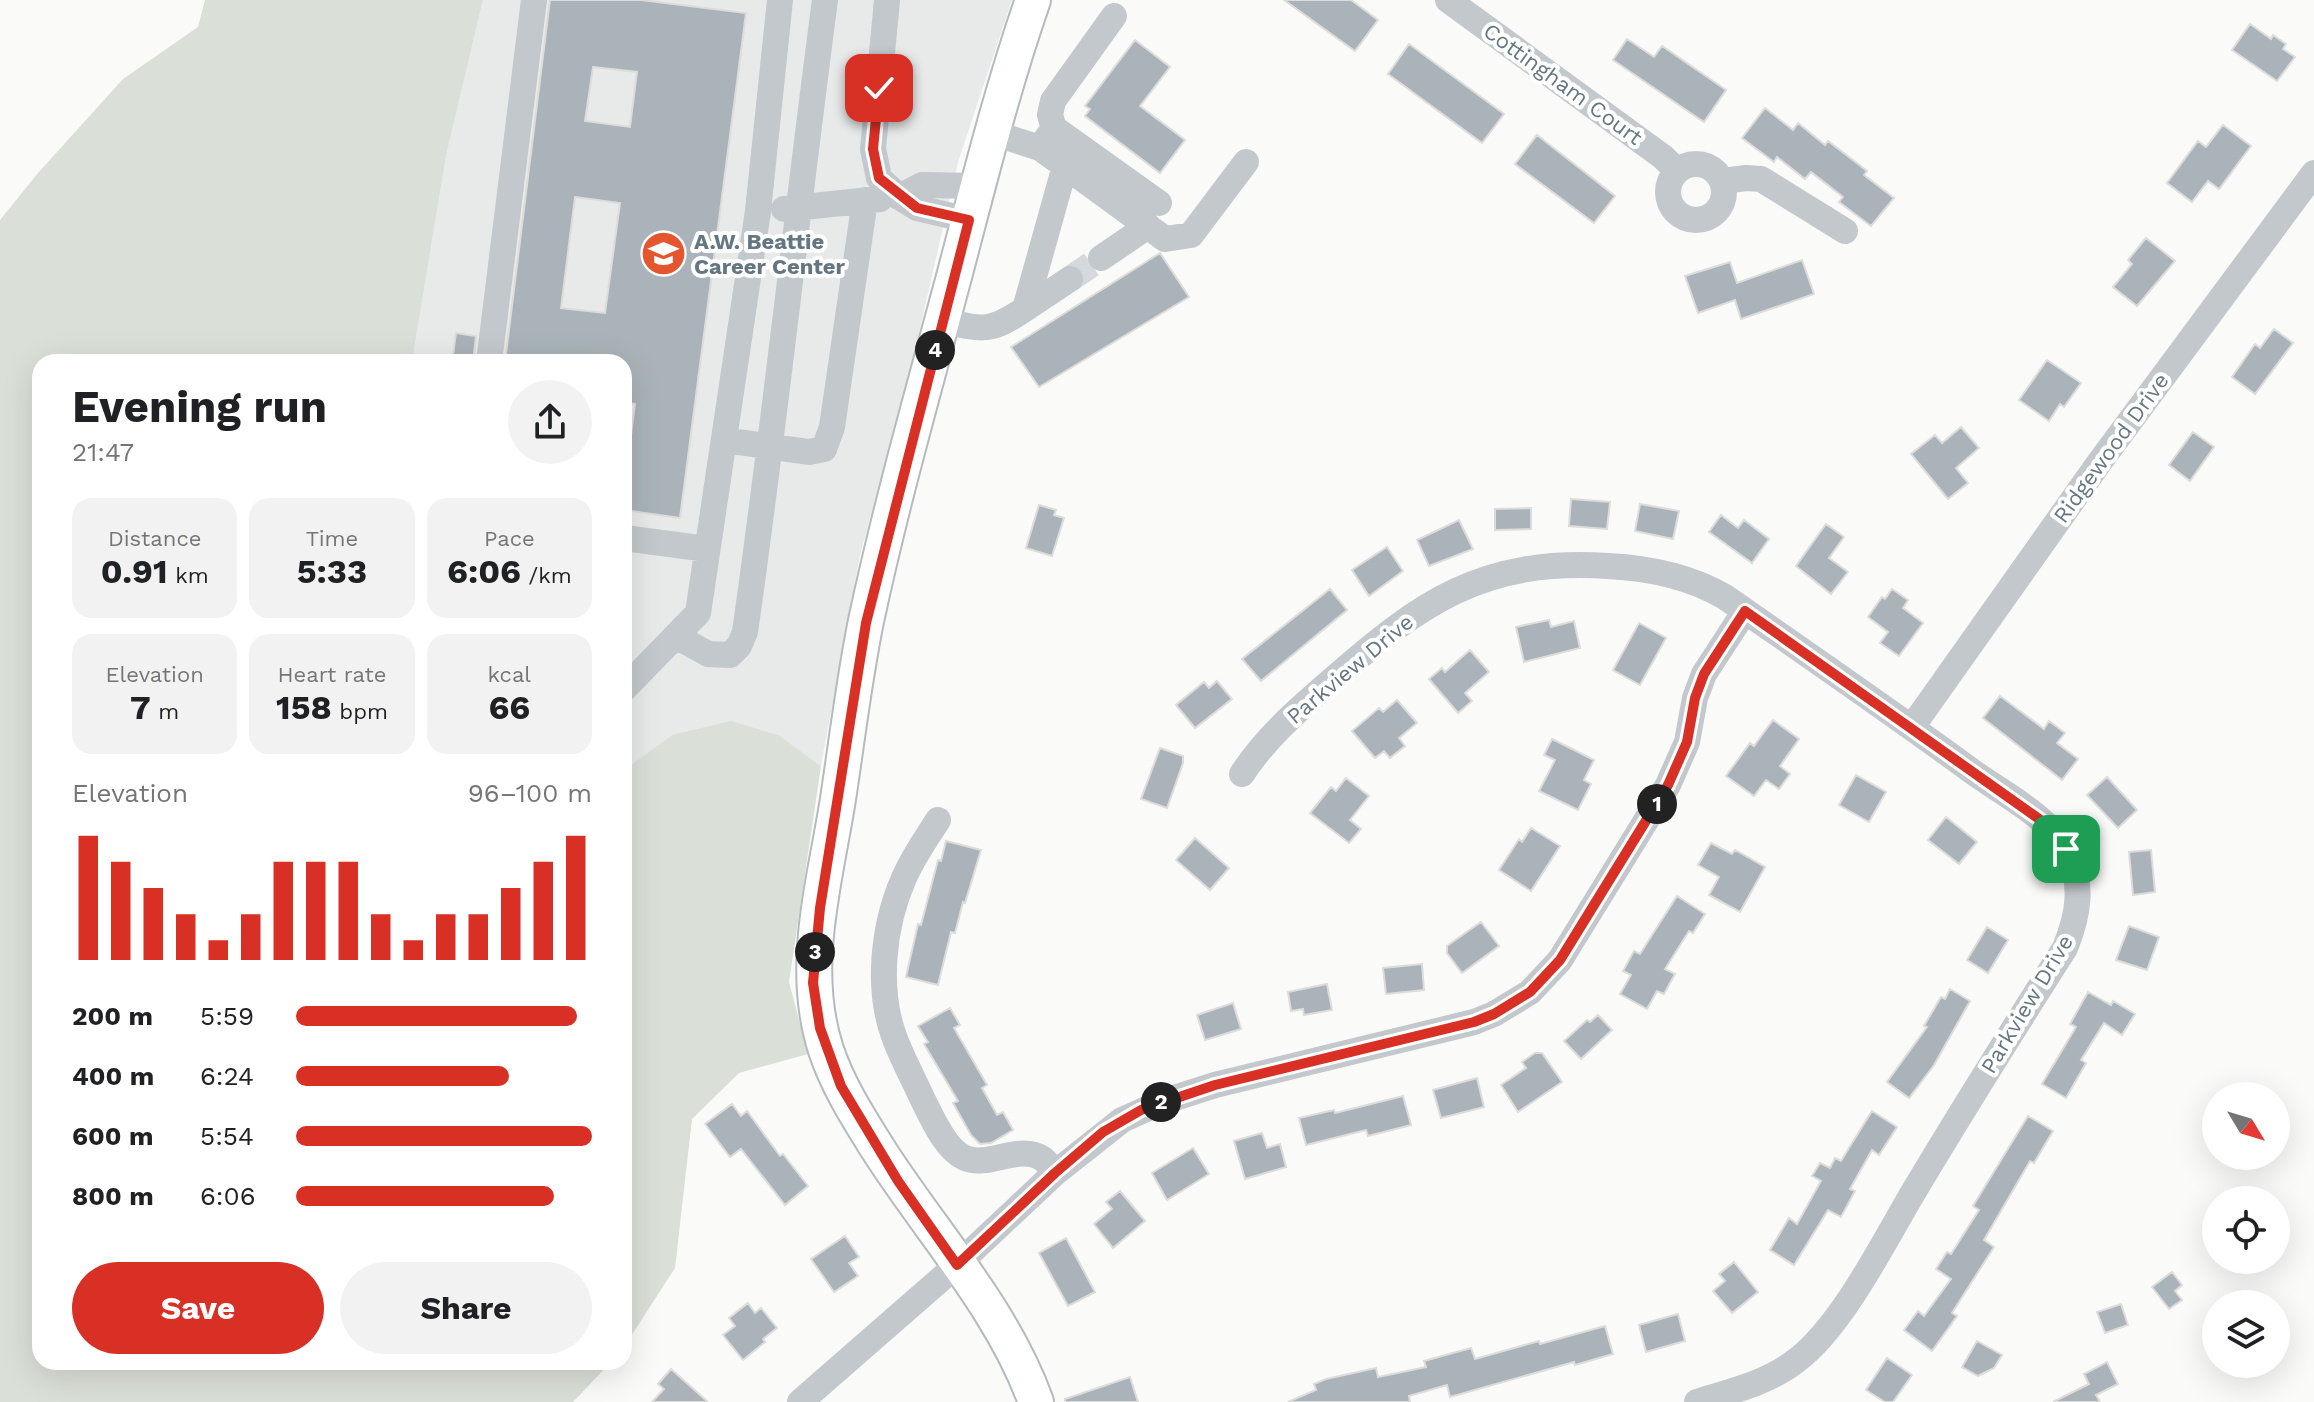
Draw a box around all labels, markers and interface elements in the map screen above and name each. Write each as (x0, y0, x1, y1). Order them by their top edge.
street label: Cottingham Court (1479, 18, 1647, 150)
pin (845, 54, 913, 122)
icon: check (857, 66, 901, 110)
place label: A.W. Beattie Career Center (694, 229, 846, 279)
school or university icon: A.W. Beattie Career Center (639, 230, 687, 278)
pin: 4 (915, 330, 955, 370)
text: 4 (928, 337, 942, 362)
street label: Ridgewood Drive (2048, 368, 2174, 528)
button: share (508, 380, 592, 464)
text: Evening run (72, 381, 327, 433)
text: 21:47 (72, 437, 134, 467)
text: Distance (108, 526, 201, 551)
text: Time (306, 526, 358, 551)
text: Pace (484, 526, 535, 551)
text: 0.91 (101, 551, 168, 591)
text: 5:33 (297, 551, 367, 591)
text: 6:06 (447, 551, 521, 591)
text: km (168, 563, 209, 588)
text: /km (521, 563, 572, 588)
street label: Parkview Drive (1282, 609, 1418, 729)
text: Elevation (106, 662, 204, 687)
text: Heart rate (278, 662, 386, 687)
text: kcal (488, 662, 531, 687)
text: 7 (130, 687, 151, 727)
text: 158 (276, 687, 332, 727)
text: 66 (488, 687, 530, 727)
text: m (151, 699, 179, 724)
text: bpm (332, 699, 388, 724)
text: Elevation (72, 778, 188, 808)
text: 96–100 m (468, 778, 592, 808)
pin: 1 (1637, 784, 1677, 824)
text: 1 (1652, 791, 1662, 816)
pin (2032, 815, 2100, 883)
icon: arrive (2044, 827, 2088, 871)
street label: Parkview Drive (1976, 930, 2078, 1078)
pin: 3 (795, 932, 835, 972)
text: 3 (808, 939, 822, 964)
text: 200 m (72, 1001, 153, 1031)
text: 5:59 (200, 1001, 254, 1031)
text: 400 m (72, 1061, 154, 1091)
text: 6:24 (200, 1061, 254, 1091)
pin: 2 (1141, 1082, 1181, 1122)
north arrow (2202, 1082, 2290, 1170)
map controls (2202, 1082, 2290, 1378)
text: 2 (1154, 1089, 1168, 1114)
text: 600 m (72, 1121, 153, 1151)
text: 5:54 (200, 1121, 254, 1151)
text: 800 m (72, 1181, 154, 1211)
text: 6:06 (200, 1181, 255, 1211)
button: locate (2202, 1186, 2290, 1274)
button: Save (72, 1262, 324, 1354)
button: Share (340, 1262, 592, 1354)
button: layers (2202, 1290, 2290, 1378)

